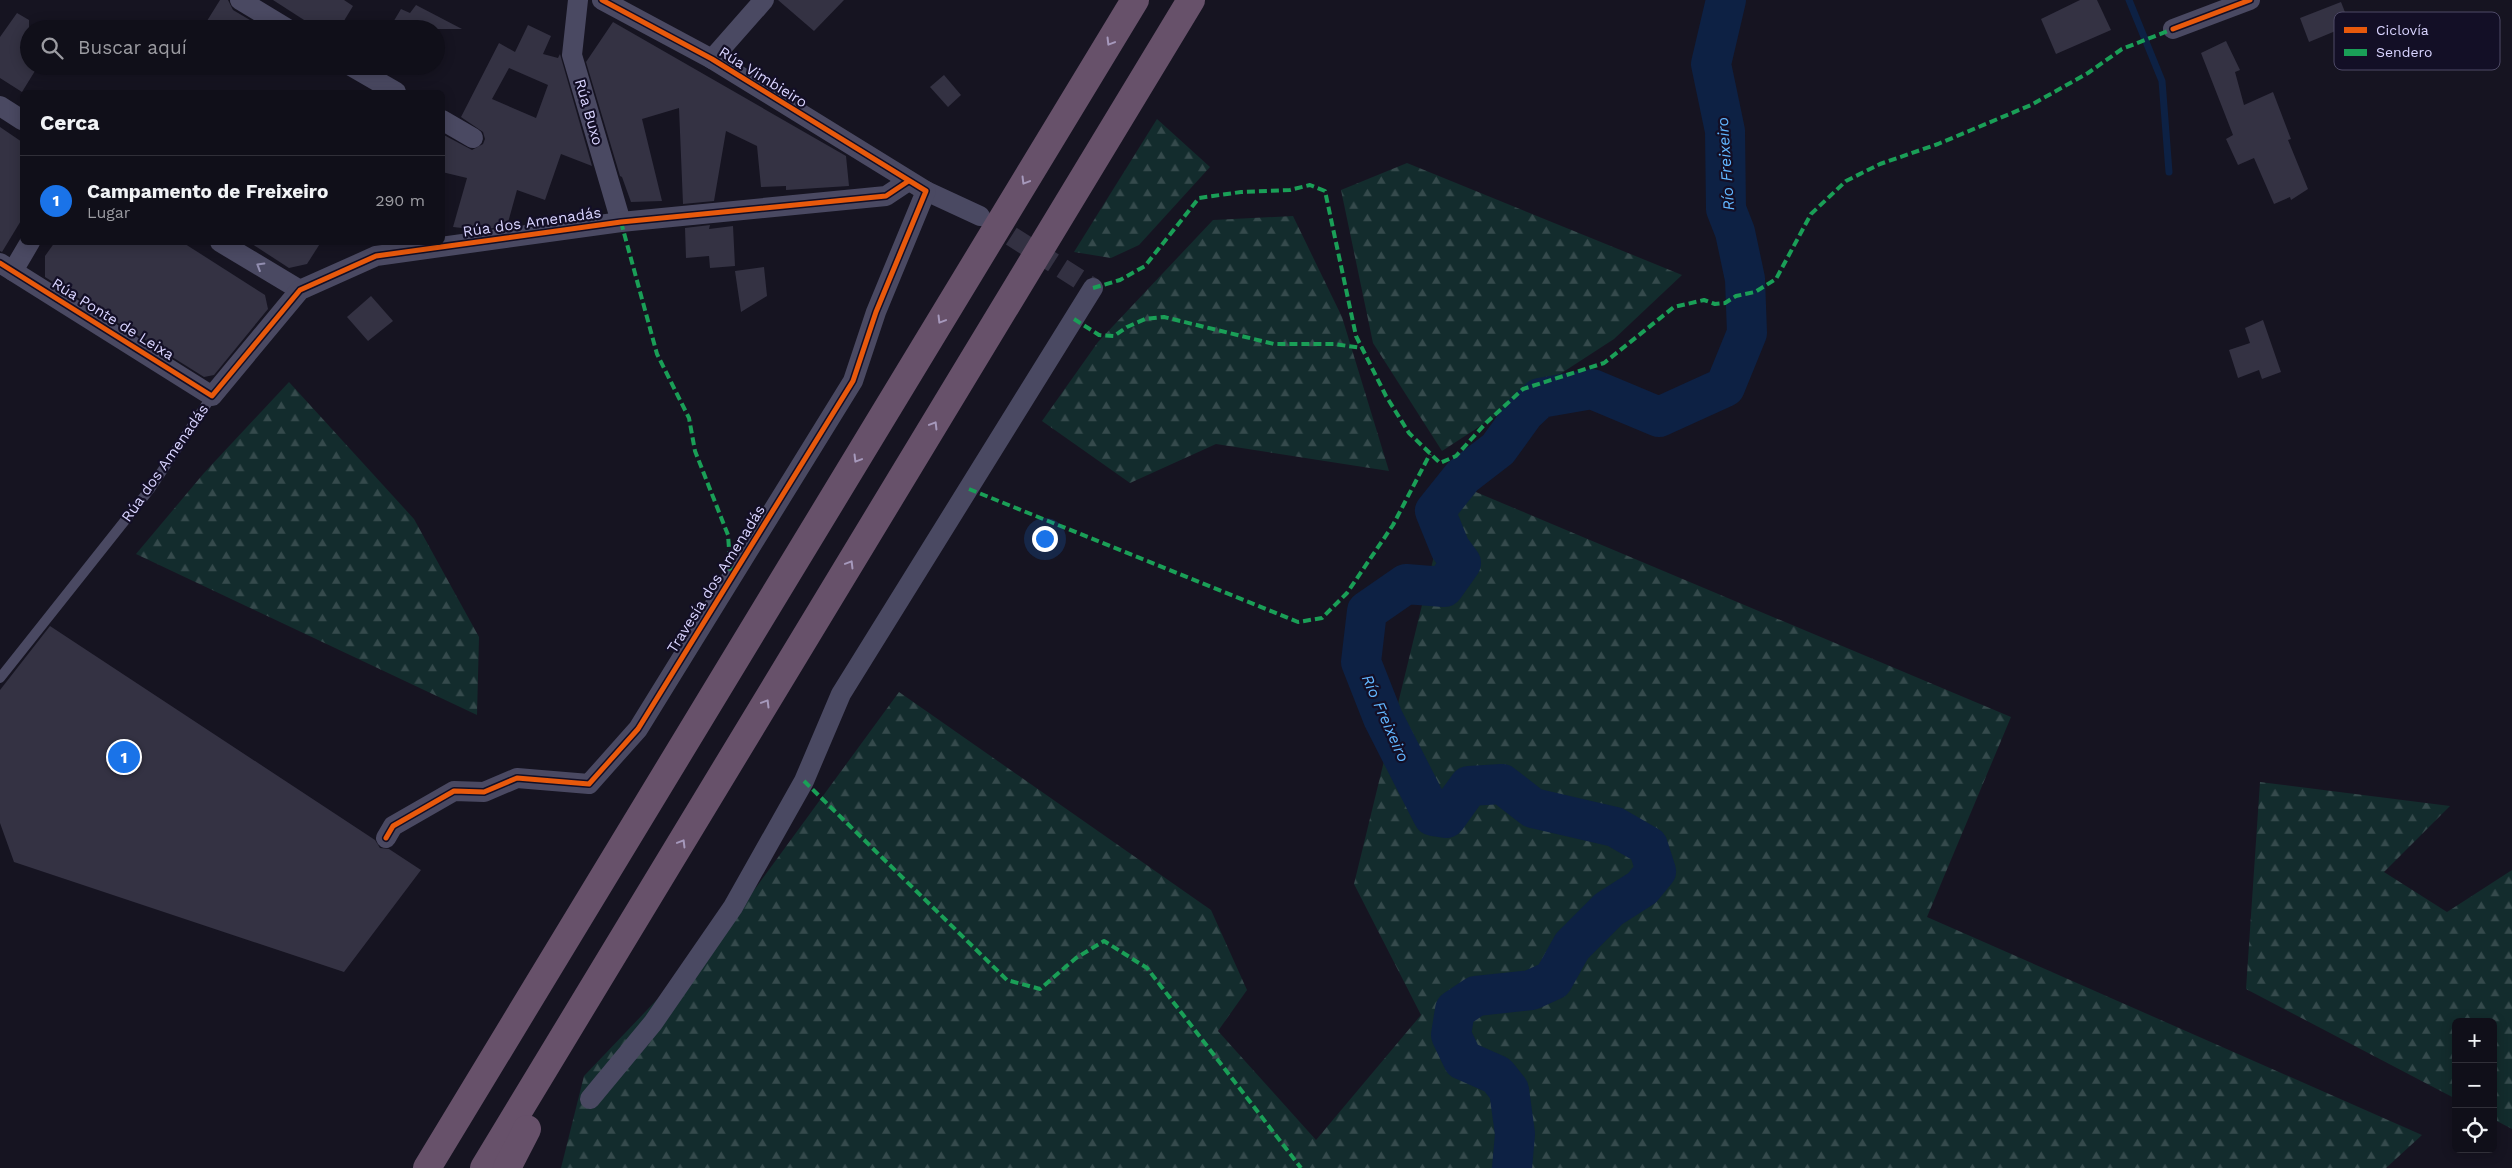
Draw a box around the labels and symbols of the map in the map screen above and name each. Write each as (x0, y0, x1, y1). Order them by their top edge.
legend (2334, 12, 2500, 70)
text: Ciclovía (2376, 22, 2429, 38)
one-way arrow (1106, 36, 1116, 45)
street label: Rúa Vimbieiro (716, 43, 810, 111)
text: Sendero (2376, 44, 2432, 60)
street label: Rúa Buxo (571, 77, 607, 147)
water label: Río Freixeiro (1713, 117, 1738, 211)
one-way arrow (1022, 175, 1032, 184)
street label: Rúa dos Amenadás (462, 203, 602, 241)
one-way arrow (256, 263, 265, 273)
street label: Rúa Ponte de Leixa (49, 274, 178, 364)
one-way arrow (938, 314, 948, 323)
street label: Rúa dos Amenadás (118, 401, 212, 525)
one-way arrow (928, 422, 938, 431)
one-way arrow (854, 453, 864, 462)
street label: Travesía dos Amenadás (663, 502, 769, 656)
your location (1032, 526, 1058, 552)
one-way arrow (844, 561, 854, 570)
water label: Río Freixeiro (1358, 671, 1413, 765)
one-way arrow (760, 700, 770, 709)
pin: 1 (108, 738, 140, 776)
one-way arrow (676, 839, 686, 848)

